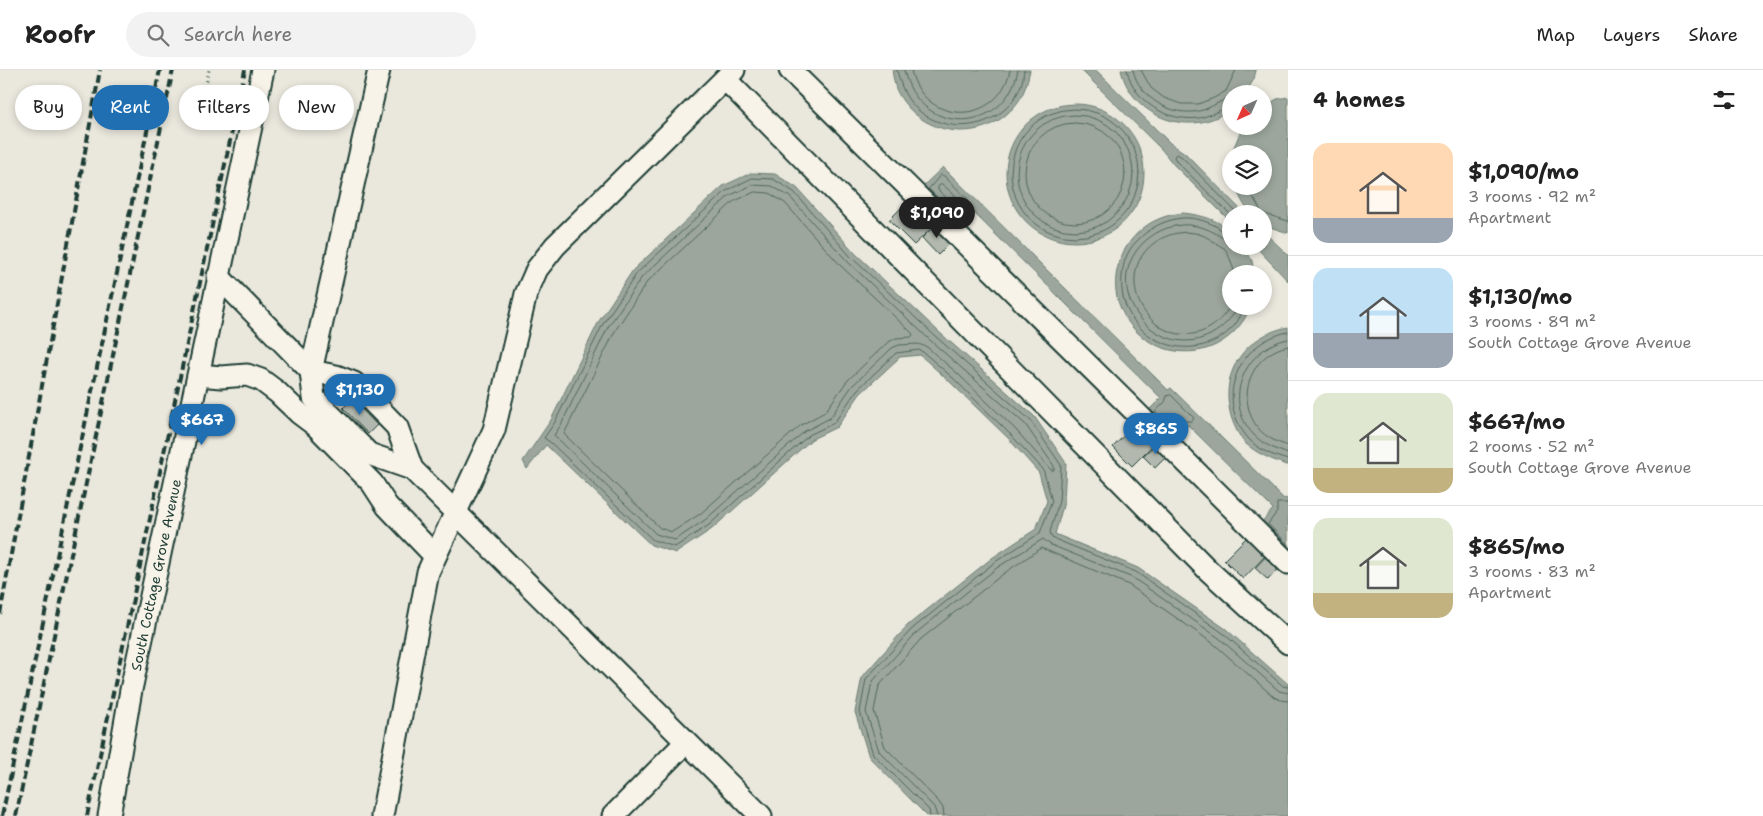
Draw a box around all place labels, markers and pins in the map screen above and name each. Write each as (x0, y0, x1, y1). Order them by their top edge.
pin: $1,090 (896, 196, 978, 239)
pin: $1,130 (319, 374, 401, 416)
pin: $667 (172, 404, 232, 446)
pin: $865 (1126, 412, 1186, 455)

